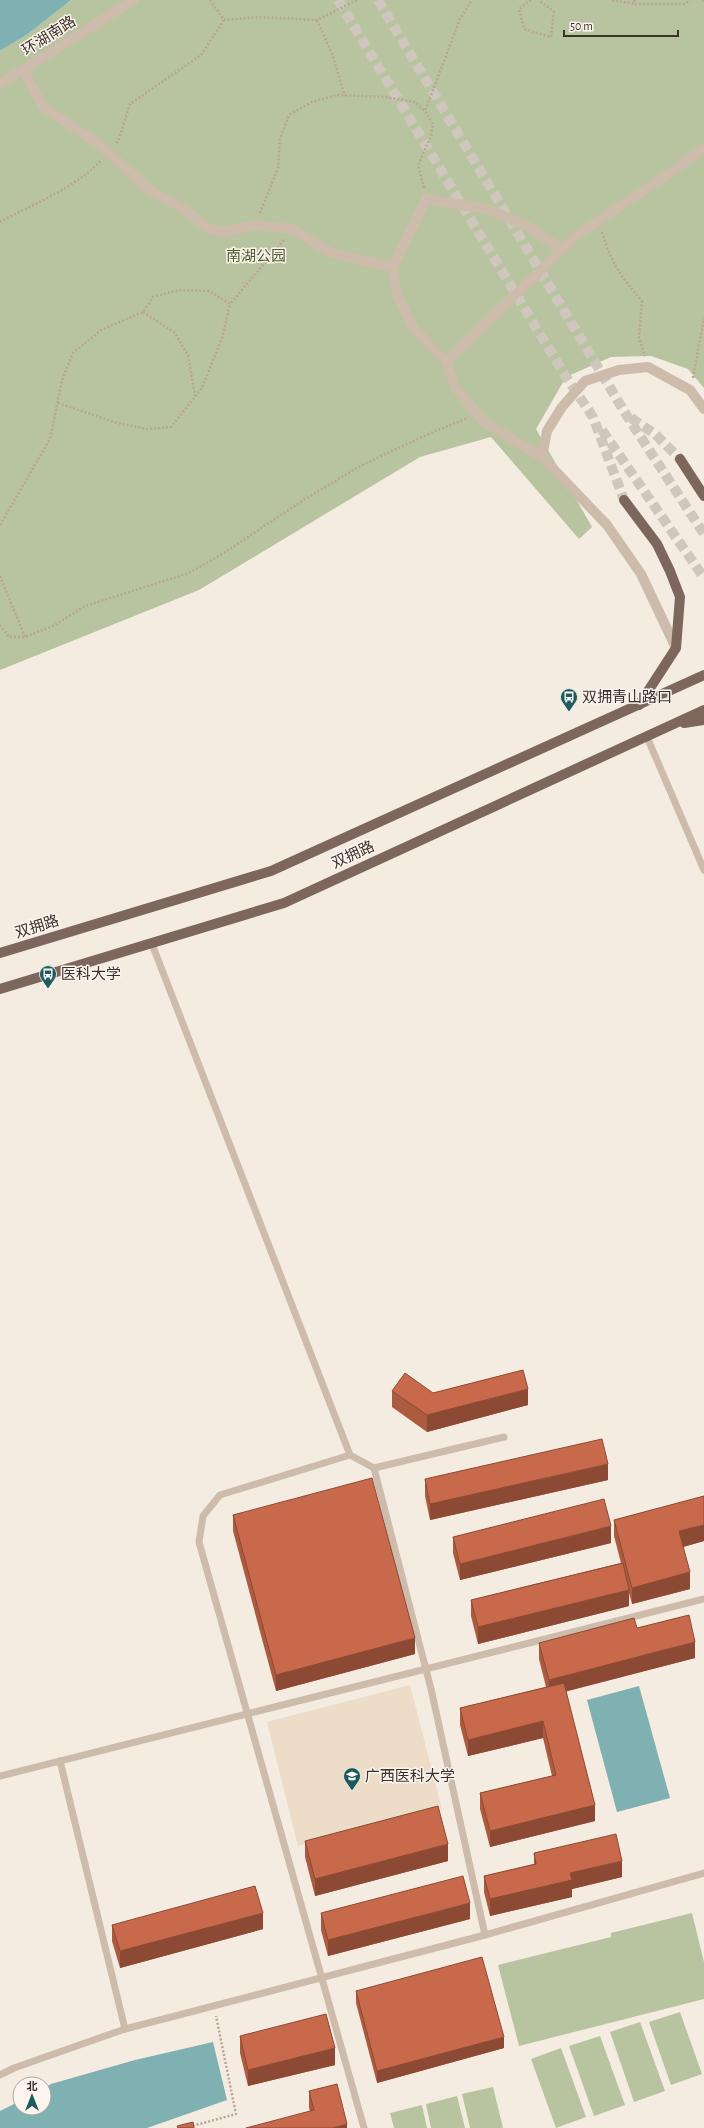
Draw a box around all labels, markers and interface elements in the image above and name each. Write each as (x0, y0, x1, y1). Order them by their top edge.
scale bar (564, 12, 678, 38)
street label: 环湖南路 (19, 13, 78, 58)
text: 50 m (570, 20, 593, 32)
park label: 南湖公园 (226, 248, 286, 264)
bus stop icon: 双拥青山路口 (559, 687, 579, 712)
place label: 双拥青山路口 (582, 689, 672, 705)
street label: 双拥路 (329, 838, 377, 871)
street label: 双拥路 (13, 912, 61, 941)
bus stop icon: 医科大学 (38, 964, 58, 989)
place label: 医科大学 (61, 966, 121, 982)
school or university icon: 广西医科大学 (342, 1766, 362, 1791)
place label: 广西医科大学 (365, 1768, 455, 1784)
north arrow (12, 2076, 52, 2116)
text: 北 (27, 2081, 38, 2092)

